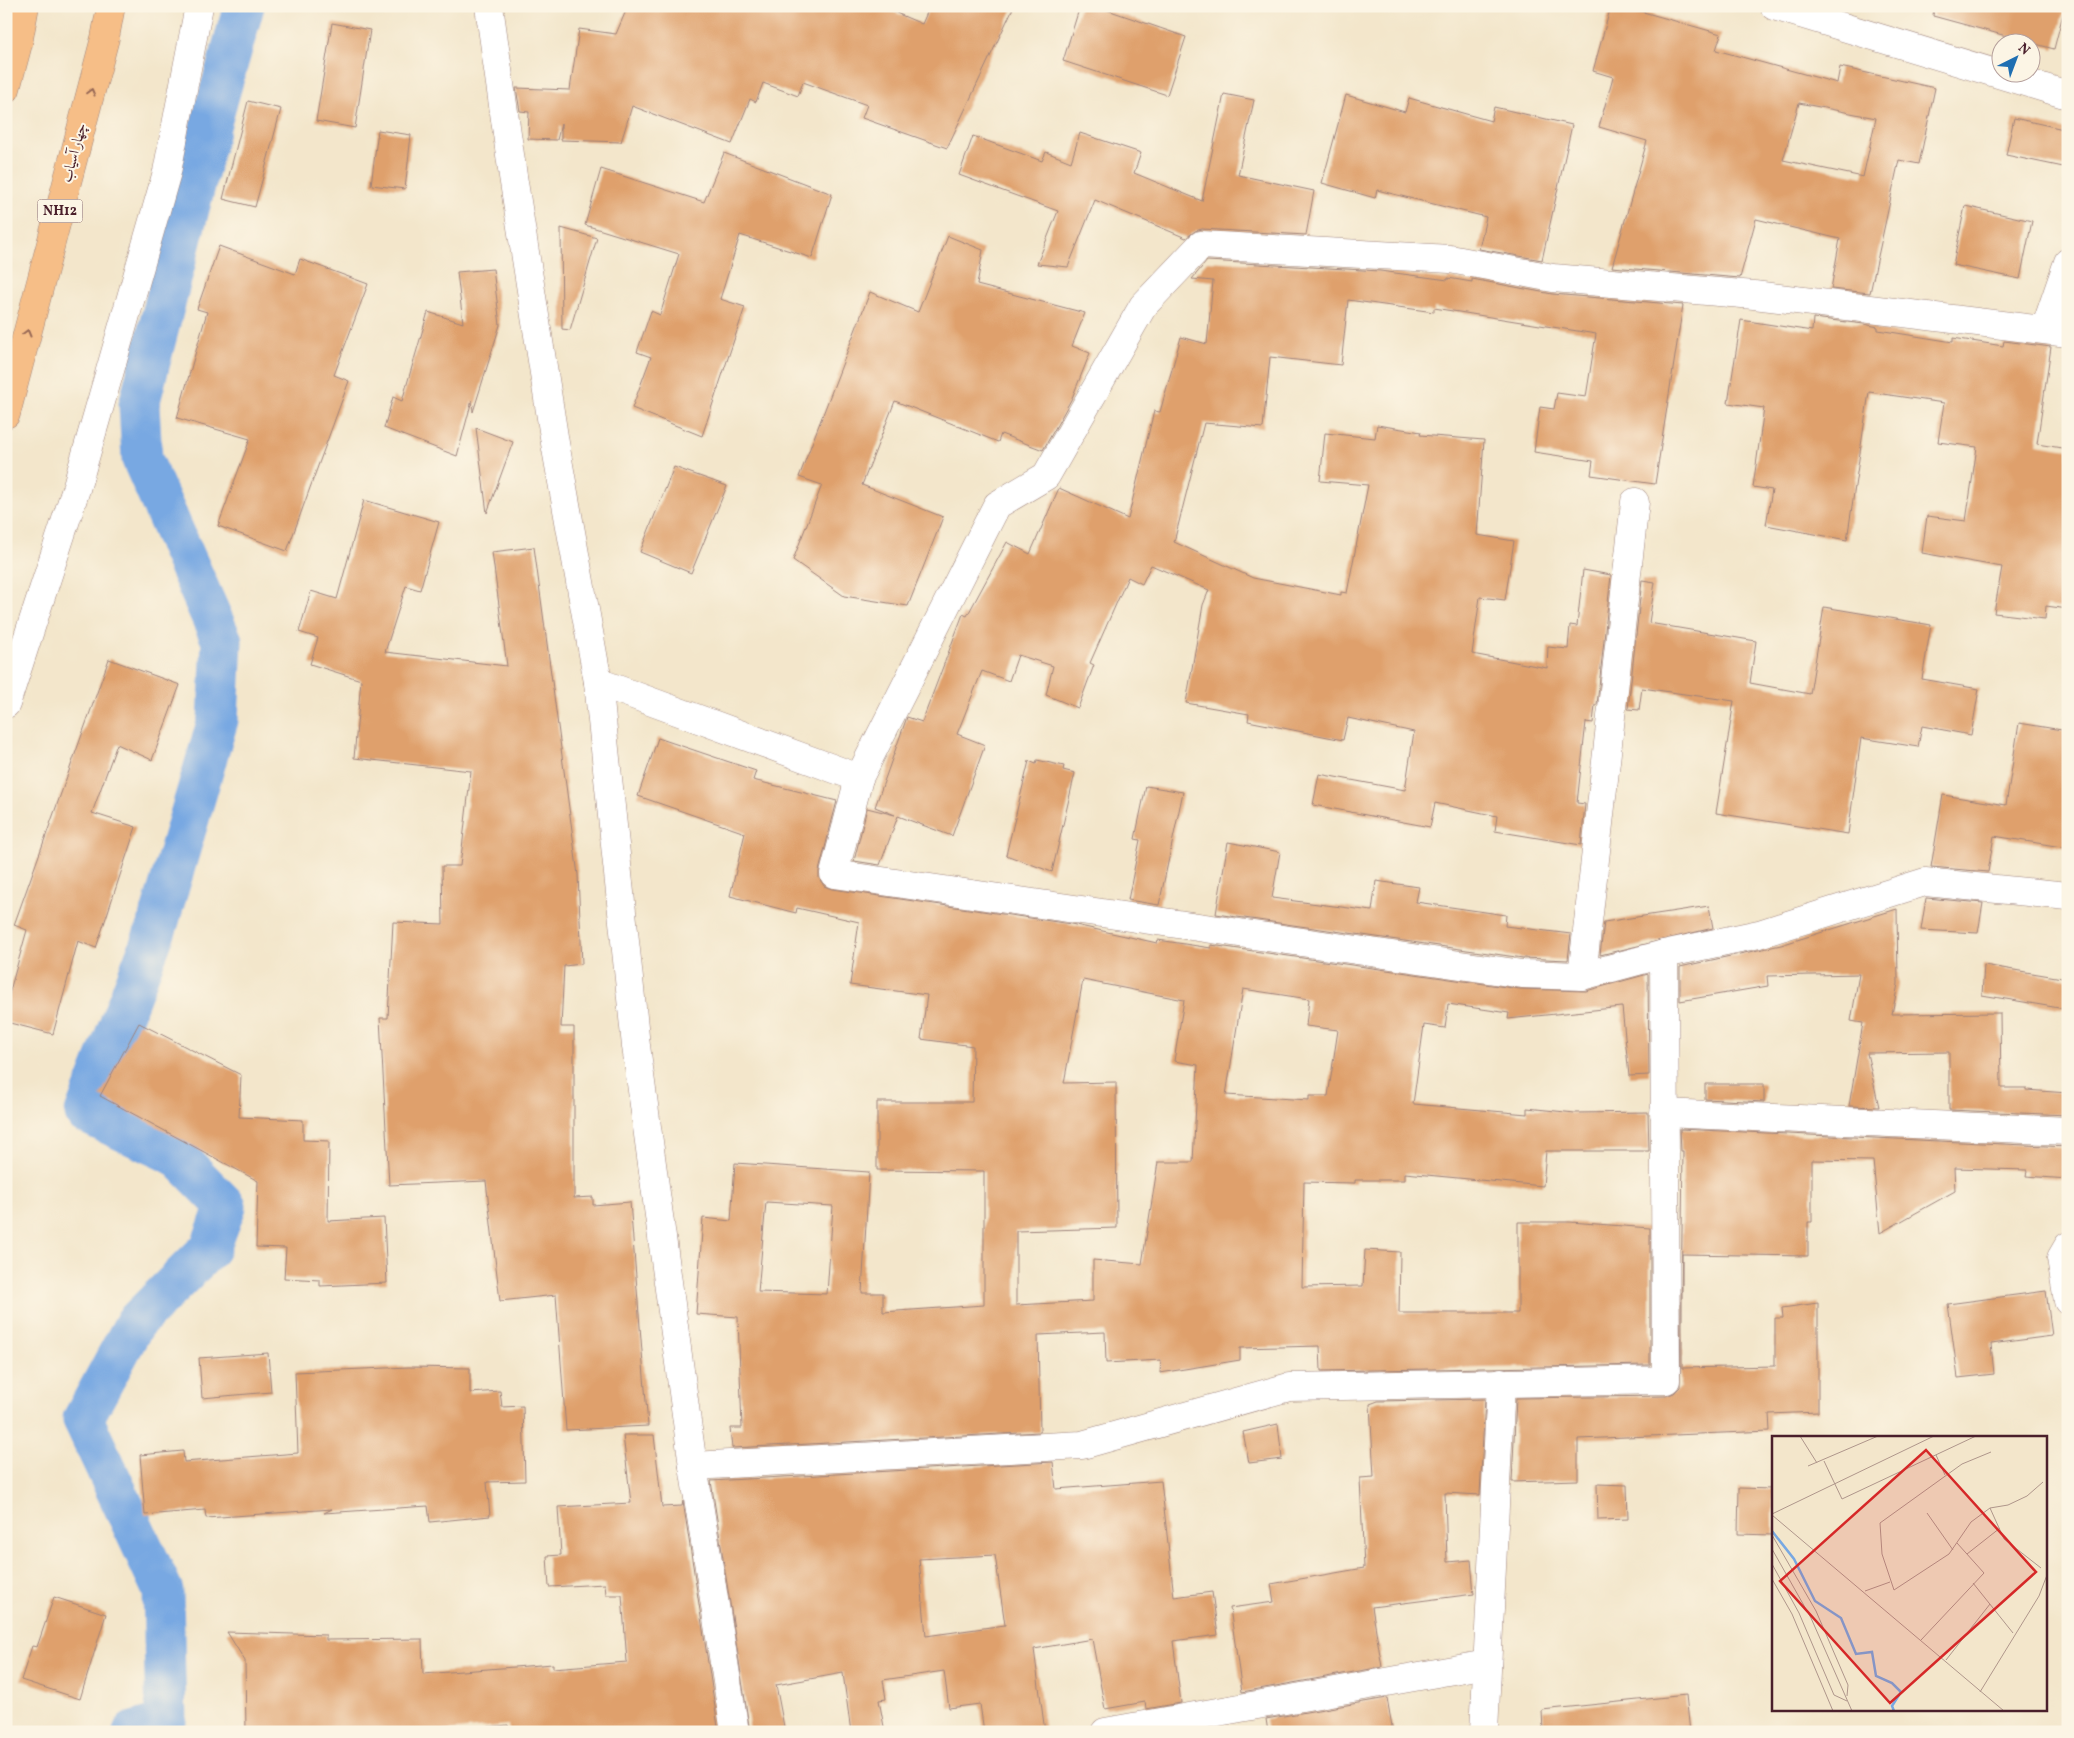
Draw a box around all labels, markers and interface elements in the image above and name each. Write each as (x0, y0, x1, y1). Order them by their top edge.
north arrow (1992, 32, 2042, 82)
text: N (2014, 39, 2034, 60)
one-way arrow (85, 87, 96, 96)
street label: چهار آسیاب (57, 121, 93, 185)
road number: NH12 (38, 200, 82, 222)
one-way arrow (22, 330, 32, 338)
inset map (1772, 1436, 2046, 1710)

